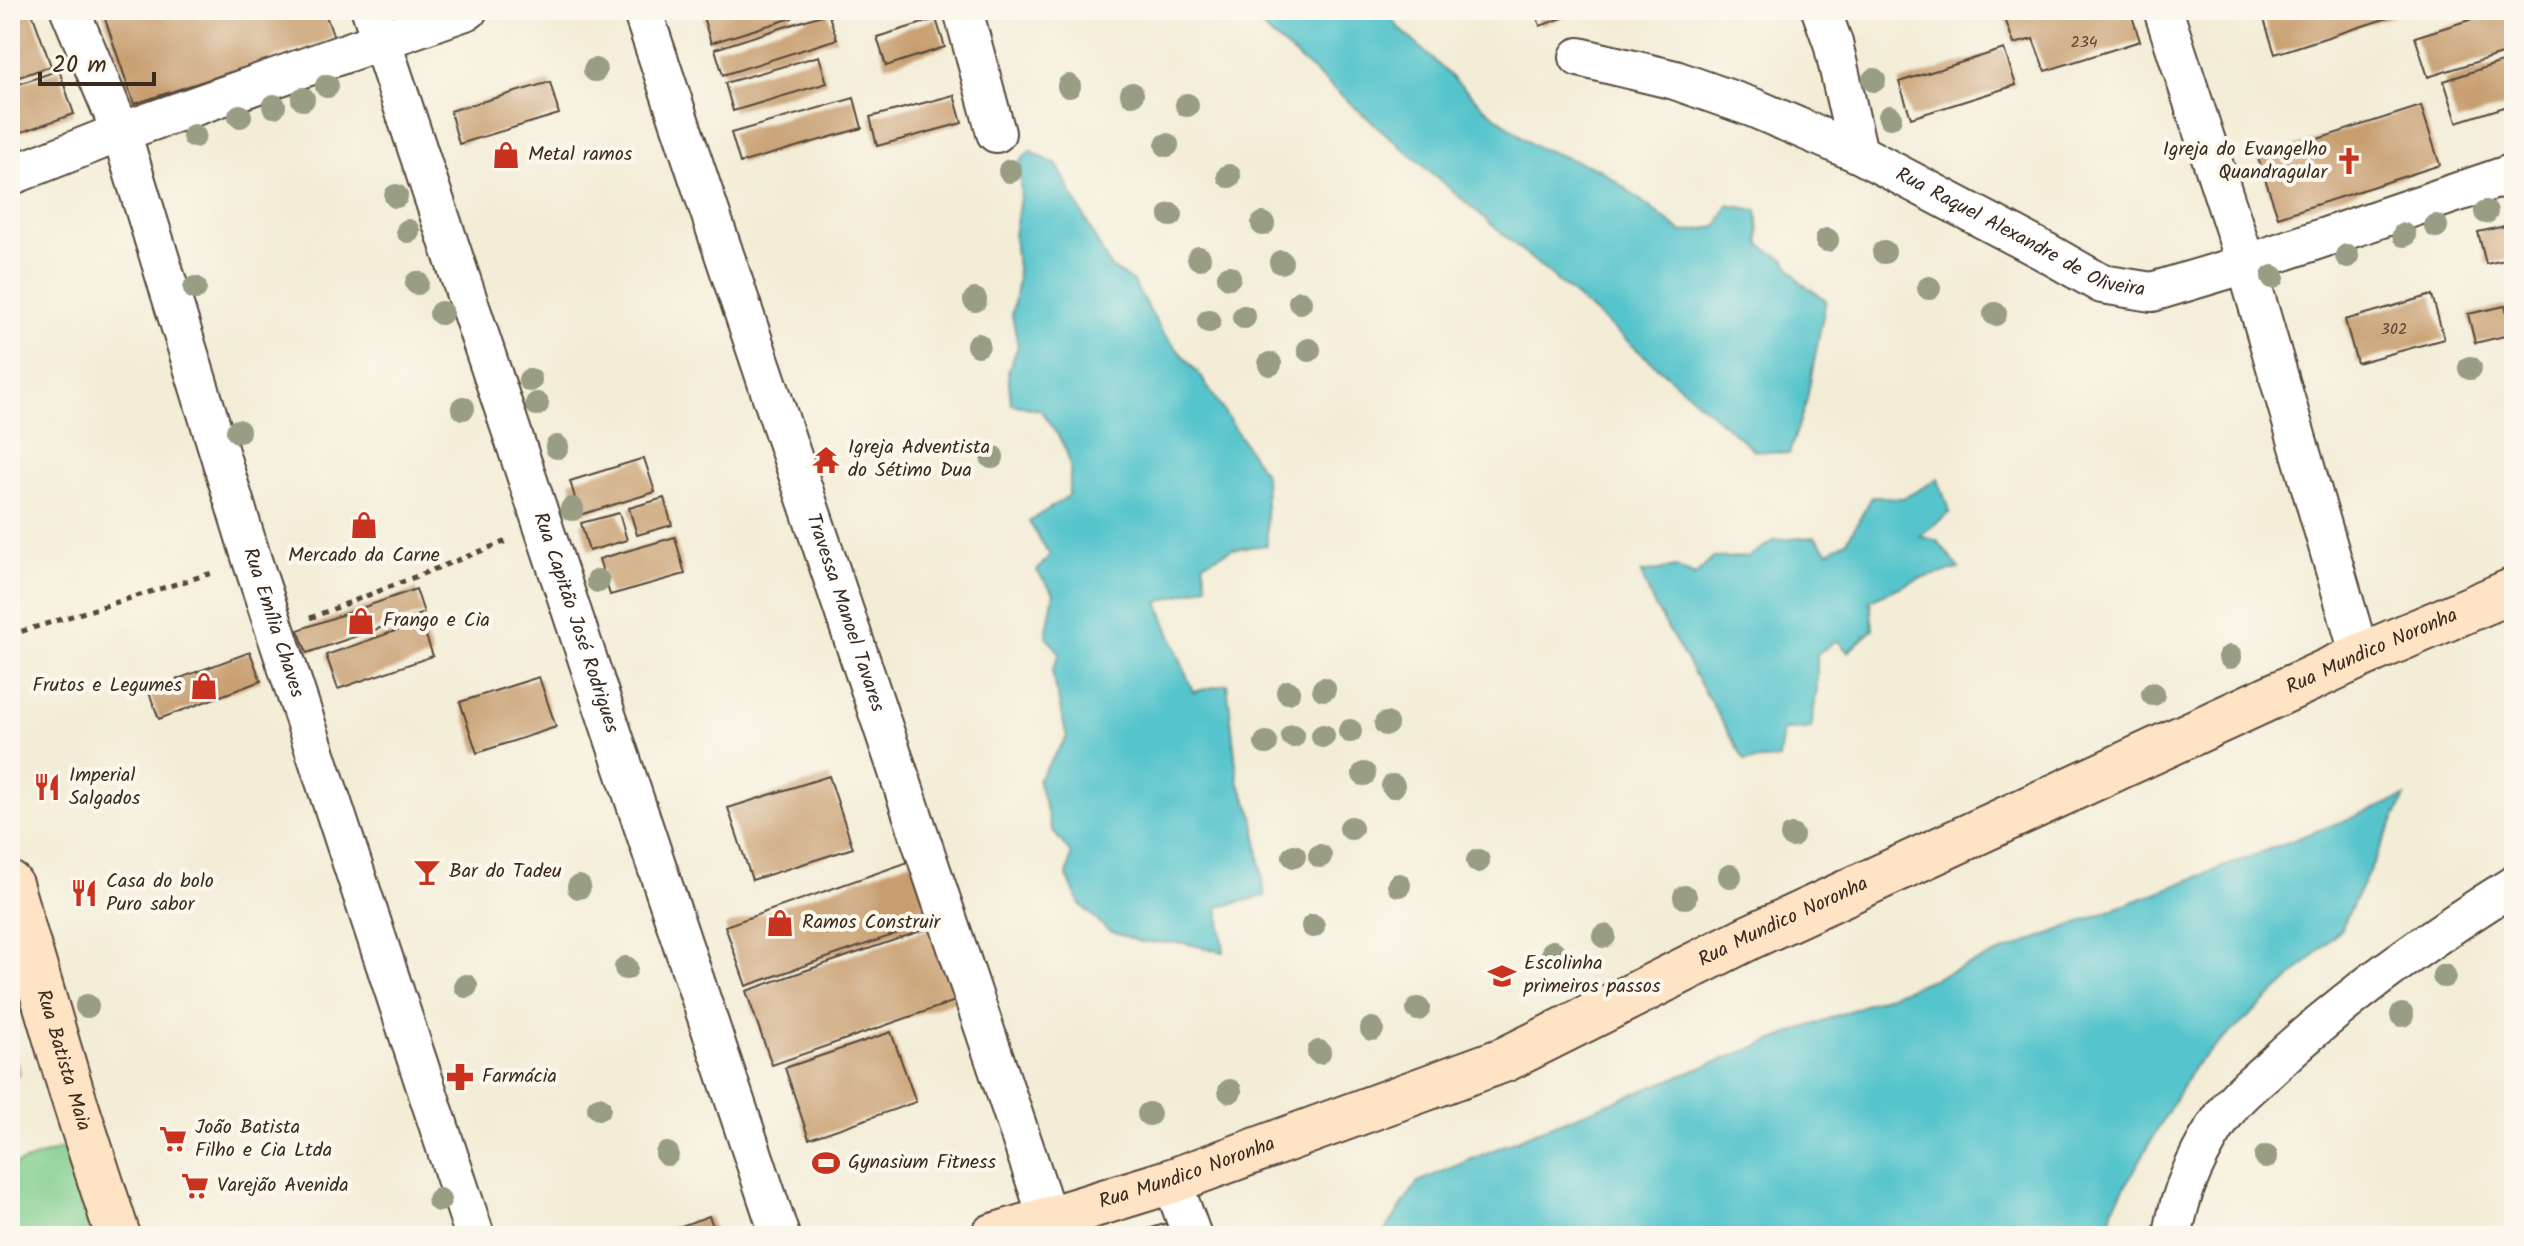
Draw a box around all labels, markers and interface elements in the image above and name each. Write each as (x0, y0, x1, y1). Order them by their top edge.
house number: 234 (2070, 30, 2098, 55)
scale bar (40, 36, 154, 86)
text: 20 m (52, 46, 107, 85)
place label: Igreja do Evangelho Quandragular (2163, 134, 2328, 189)
place label: Metal ramos (528, 139, 633, 171)
shop icon: Metal ramos (491, 140, 521, 170)
church icon: Igreja do Evangelho Quandragular (2334, 146, 2364, 176)
street label: Rua Raquel Alexandre de Oliveira (1889, 159, 2147, 307)
house number: 302 (2381, 317, 2407, 342)
place label: Igreja Adventista do Sétimo Dua (848, 432, 990, 487)
temple icon: Igreja Adventista do Sétimo Dua (811, 445, 841, 475)
street label: Rua Capitão José Rodrigues (524, 508, 627, 738)
street label: Travessa Manoel Tavares (796, 509, 893, 717)
shop icon: Mercado da Carne (349, 510, 379, 540)
place label: Mercado da Carne (288, 540, 440, 572)
street label: Rua Emília Chaves (233, 544, 313, 703)
street label: Rua Mundico Noronha (2281, 600, 2463, 704)
place label: Frango e Cia (383, 605, 490, 637)
shop icon: Frango e Cia (346, 606, 376, 636)
place label: Frutos e Legumes (32, 670, 182, 702)
shop icon: Frutos e Legumes (189, 671, 219, 701)
place label: Imperial Salgados (69, 760, 141, 815)
restaurant icon: Imperial Salgados (32, 772, 62, 802)
place label: Bar do Tadeu (449, 856, 562, 888)
bar icon: Bar do Tadeu (412, 857, 442, 887)
place label: Casa do bolo Puro sabor (106, 866, 214, 921)
street label: Rua Mundico Noronha (1693, 869, 1874, 976)
restaurant icon: Casa do bolo Puro sabor (69, 878, 99, 908)
place label: Ramos Construir (802, 907, 942, 939)
shop icon: Ramos Construir (765, 908, 795, 938)
place label: Escolinha primeiros passos (1523, 948, 1661, 1003)
school or university icon: Escolinha primeiros passos (1487, 961, 1517, 991)
street label: Rua Batista Maia (26, 986, 99, 1135)
place label: Farmácia (482, 1061, 557, 1093)
pharmacy icon: Farmácia (445, 1062, 475, 1092)
place label: João Batista Filho e Cia Ltda (195, 1112, 332, 1167)
supermarket icon: João Batista Filho e Cia Ltda (158, 1124, 188, 1154)
street label: Rua Mundico Noronha (1095, 1129, 1280, 1218)
place label: Gynasium Fitness (848, 1147, 997, 1179)
sports icon: Gynasium Fitness (811, 1148, 841, 1178)
place label: Varejão Avenida (217, 1170, 349, 1202)
supermarket icon: Varejão Avenida (180, 1171, 210, 1201)

